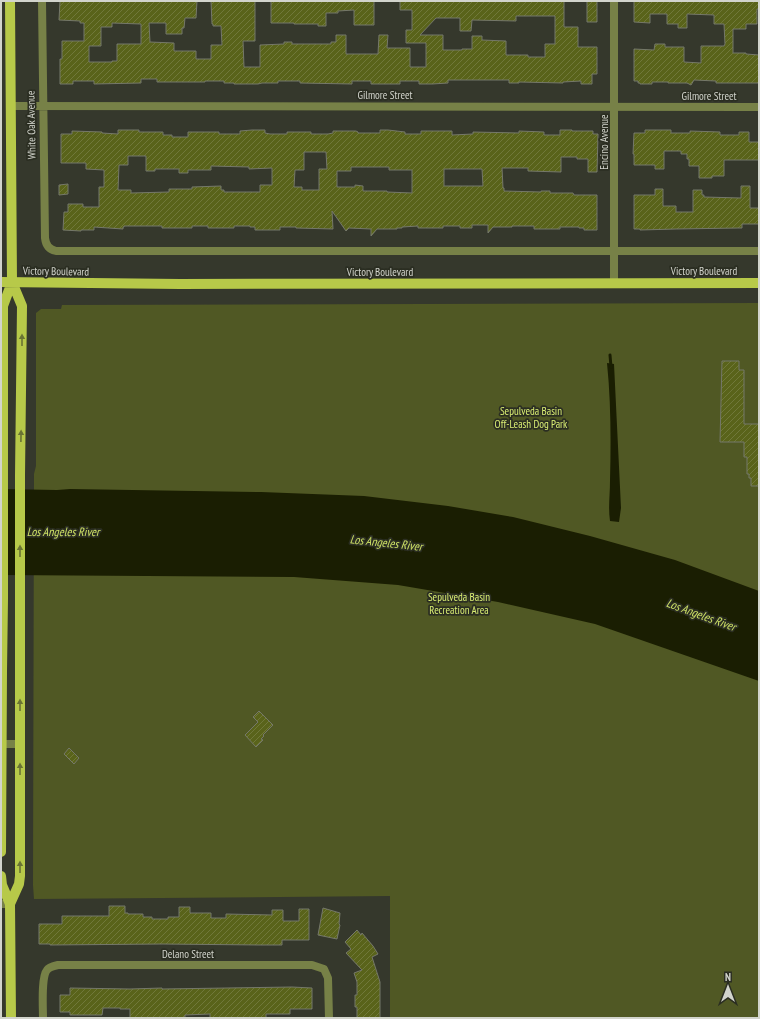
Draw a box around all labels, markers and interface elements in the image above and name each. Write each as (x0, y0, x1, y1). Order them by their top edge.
street label: Gilmore Street (358, 88, 412, 102)
street label: Gilmore Street (682, 89, 736, 103)
street label: White Oak Avenue (23, 90, 39, 159)
street label: Encino Avenue (597, 114, 611, 170)
street label: Victory Boulevard (22, 263, 90, 279)
street label: Victory Boulevard (670, 264, 737, 278)
street label: Victory Boulevard (346, 265, 413, 279)
one-way arrow (19, 333, 25, 346)
park label: Sepulveda Basin Off-Leash Dog Park (495, 404, 568, 431)
one-way arrow (18, 429, 24, 442)
water label: Los Angeles River (27, 524, 101, 539)
water label: Los Angeles River (349, 531, 425, 554)
one-way arrow (17, 544, 23, 557)
park label: Sepulveda Basin Recreation Area (428, 590, 490, 617)
water label: Los Angeles River (664, 595, 739, 635)
one-way arrow (17, 698, 23, 711)
one-way arrow (17, 762, 23, 775)
one-way arrow (17, 860, 23, 873)
street label: Delano Street (162, 947, 214, 961)
north arrow (708, 967, 748, 1007)
text: N (725, 970, 731, 984)

